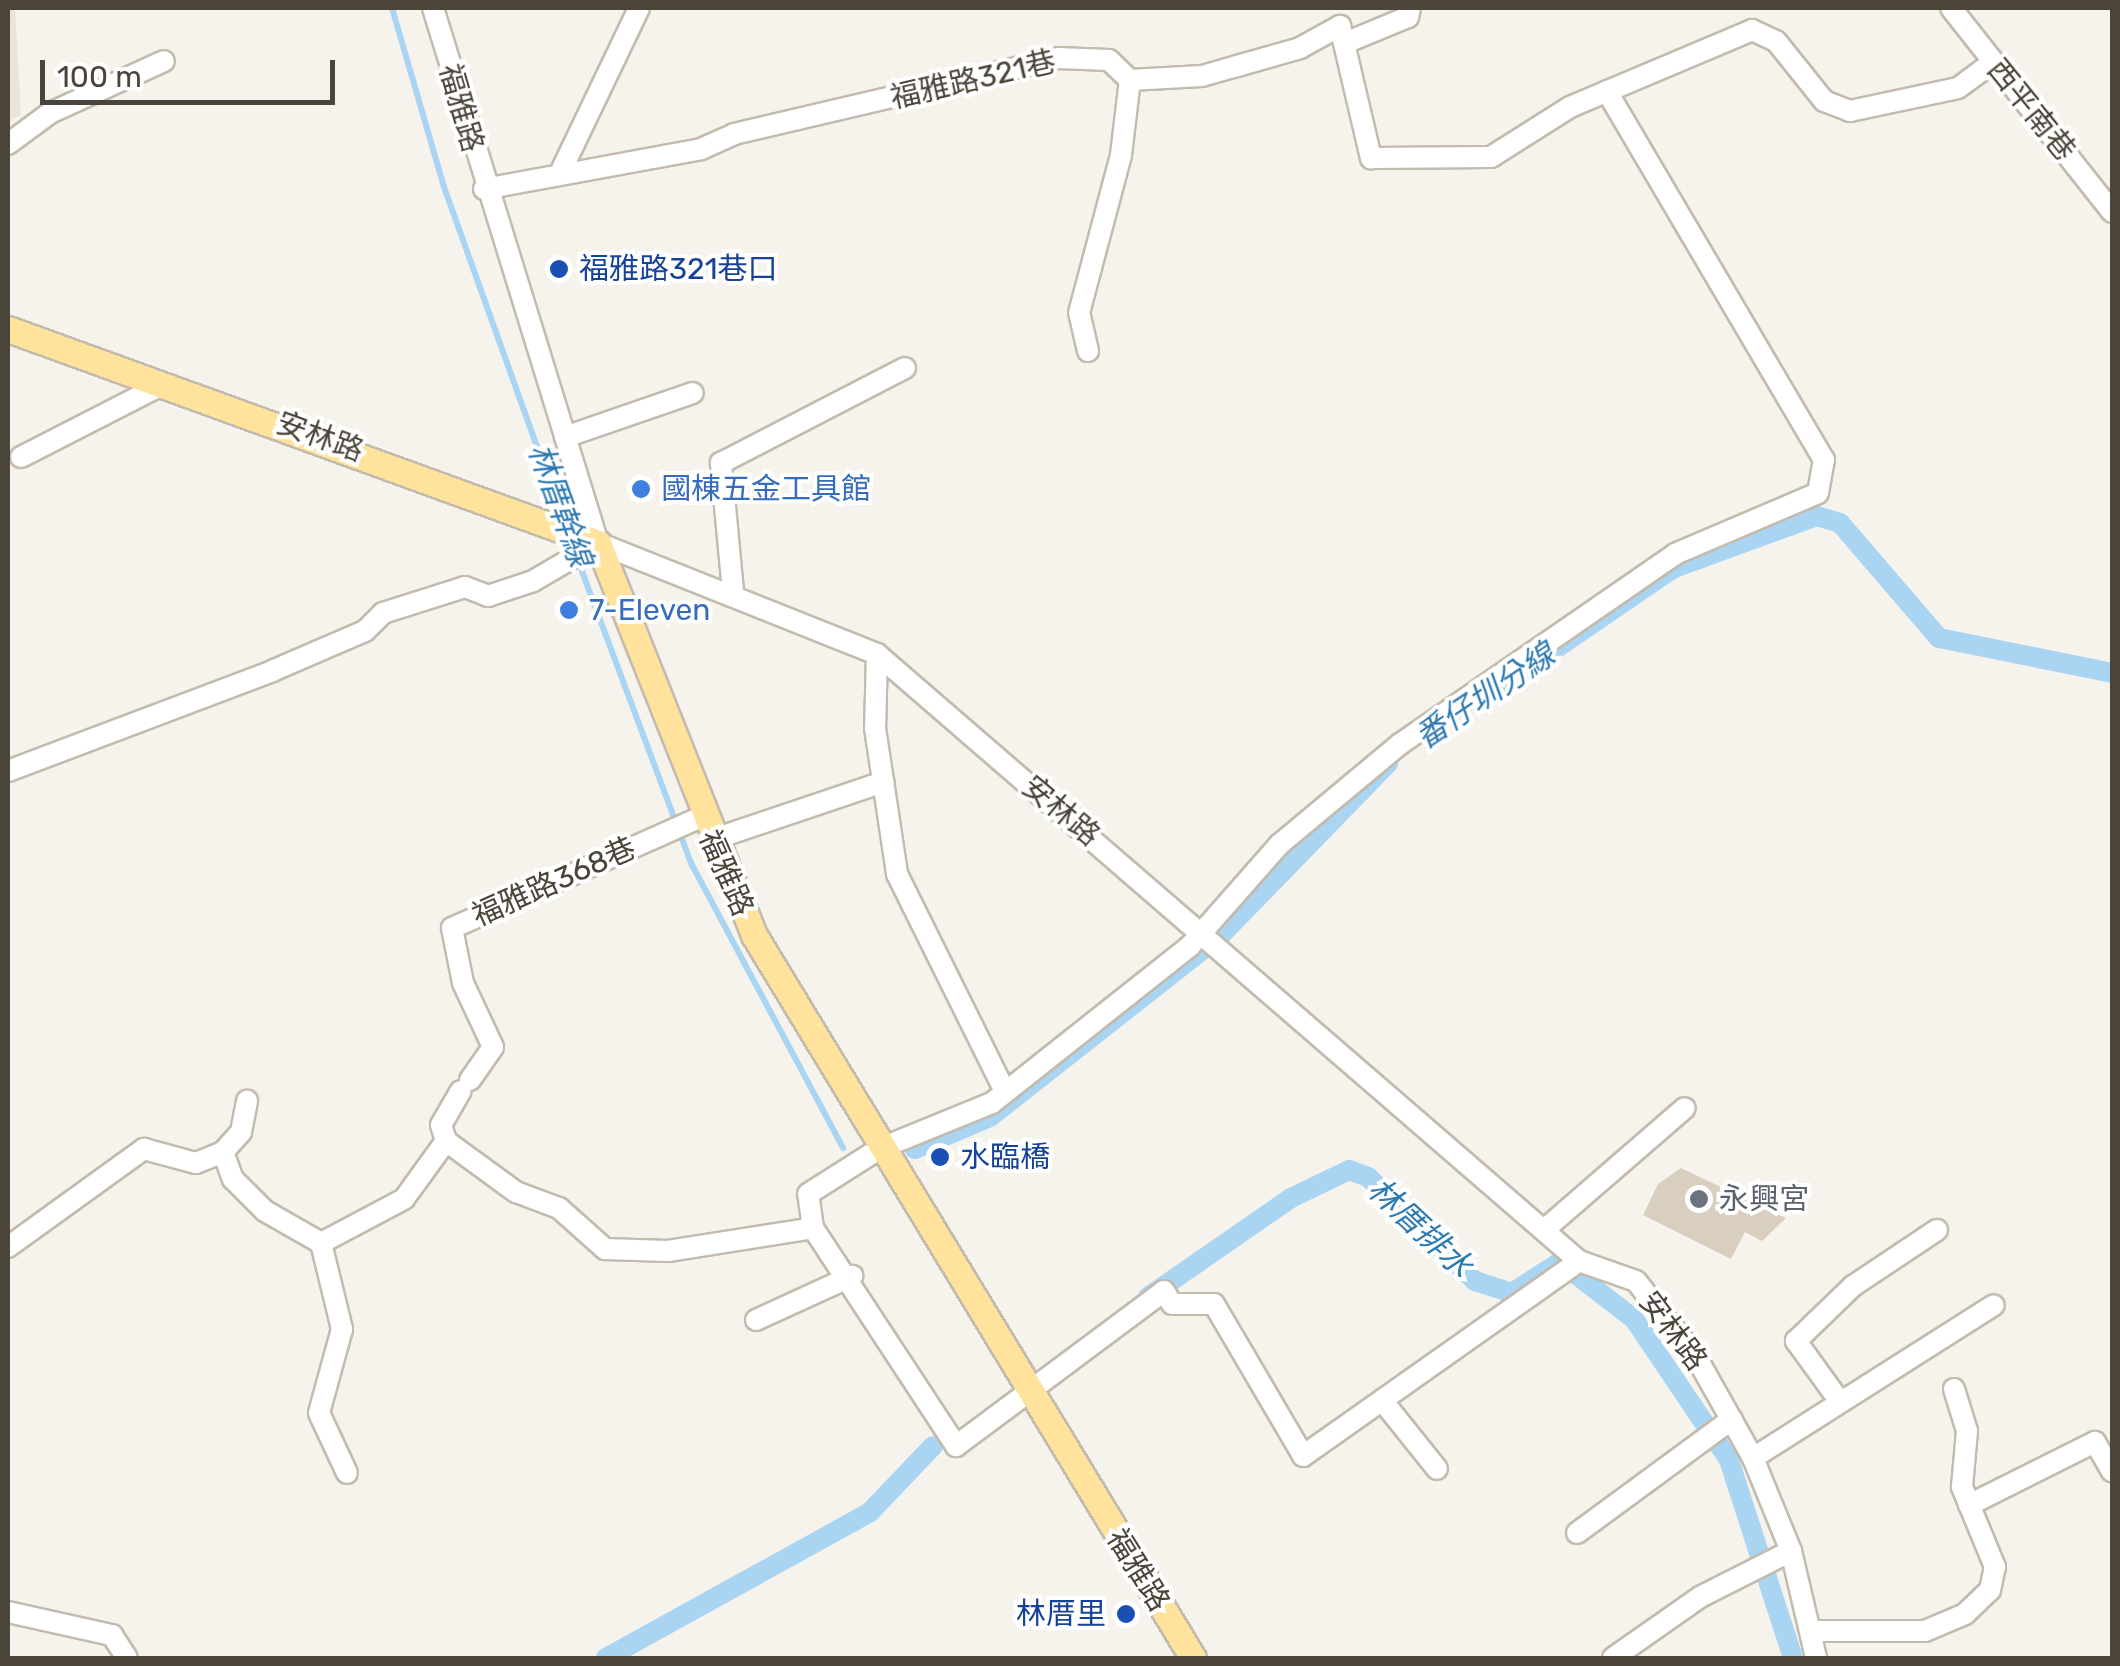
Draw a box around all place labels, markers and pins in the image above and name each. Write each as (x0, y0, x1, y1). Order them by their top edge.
place label: 福雅路321巷口 (579, 251, 777, 287)
marker: 福雅路321巷口 (548, 258, 570, 280)
place label: 國棟五金工具館 (661, 471, 871, 507)
marker: 國棟五金工具館 (630, 478, 652, 500)
place label: 7-Eleven (589, 592, 710, 628)
marker: 7-Eleven (558, 599, 580, 621)
place label: 水臨橋 (960, 1139, 1050, 1175)
marker: 水臨橋 (929, 1146, 951, 1168)
place label: 永興宮 (1719, 1181, 1809, 1217)
marker: 永興宮 (1688, 1188, 1710, 1210)
place label: 林厝里 (1016, 1596, 1106, 1632)
marker: 林厝里 (1115, 1603, 1137, 1625)

